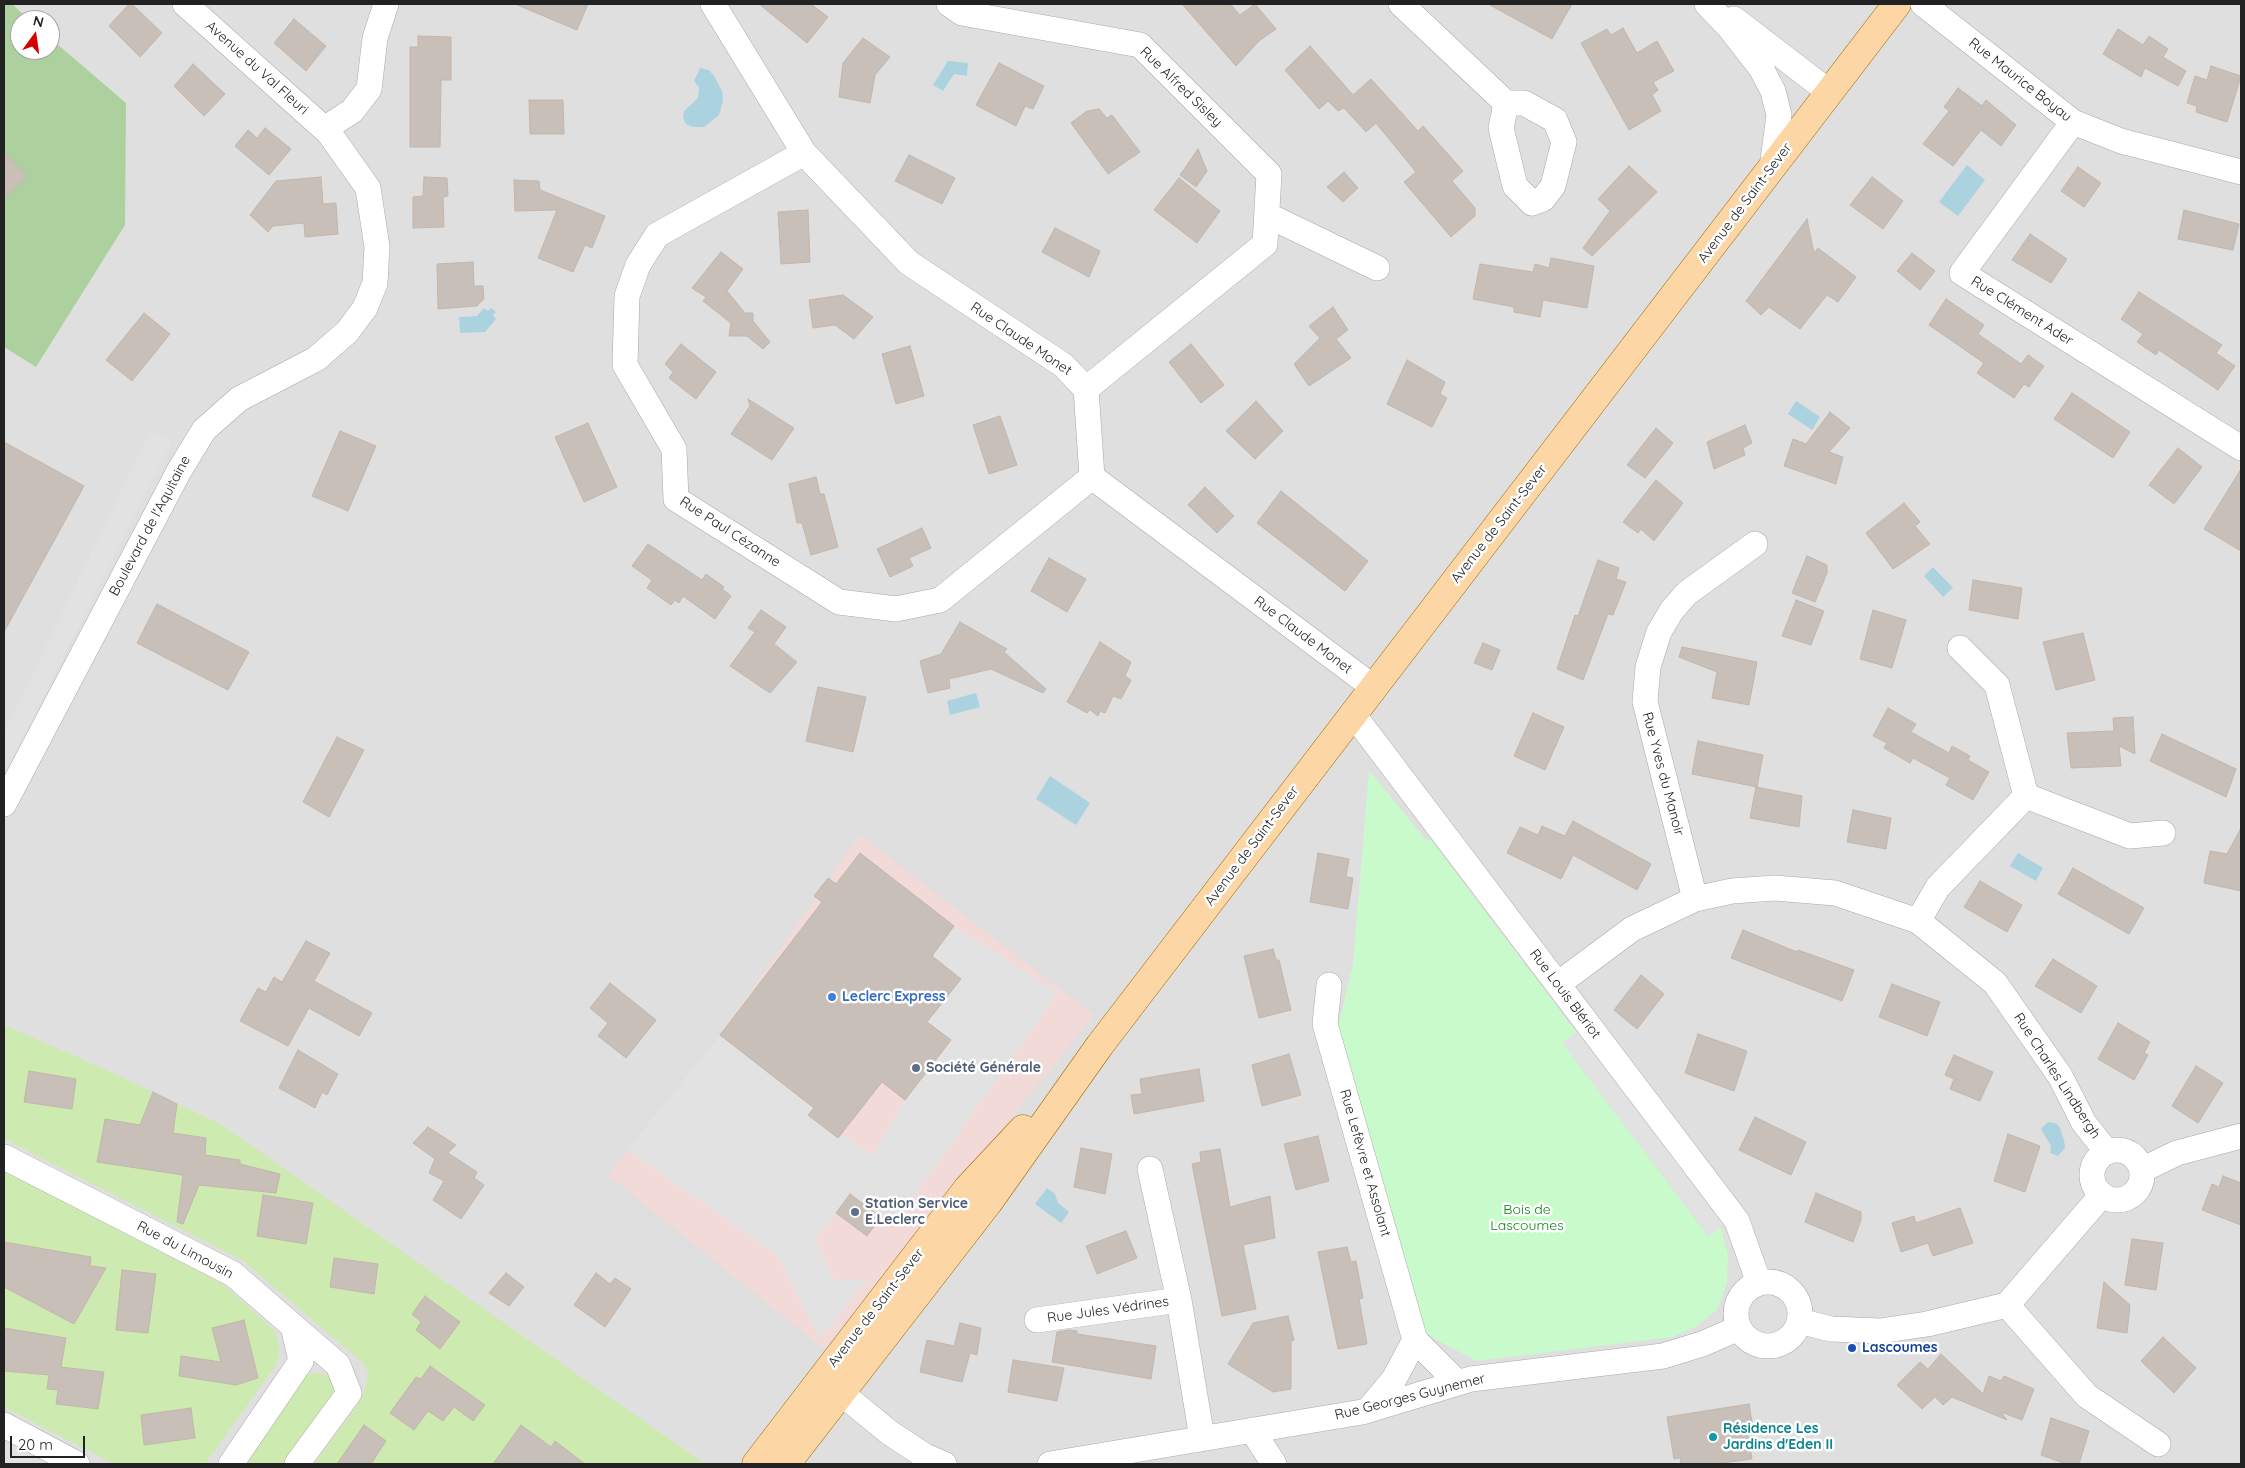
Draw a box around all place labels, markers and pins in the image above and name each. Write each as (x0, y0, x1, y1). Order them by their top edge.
place label: Leclerc Express (842, 989, 945, 1005)
marker: Leclerc Express (826, 991, 838, 1003)
place label: Société Générale (926, 1060, 1041, 1076)
marker: Société Générale (910, 1062, 922, 1074)
place label: Station Service E.Leclerc (865, 1196, 968, 1228)
marker: Station Service E.Leclerc (849, 1206, 861, 1218)
place label: Lascoumes (1862, 1340, 1938, 1356)
marker: Lascoumes (1846, 1342, 1858, 1354)
place label: Résidence Les Jardins d'Eden II (1723, 1421, 1833, 1454)
marker: Résidence Les Jardins d'Eden II (1707, 1431, 1719, 1443)

